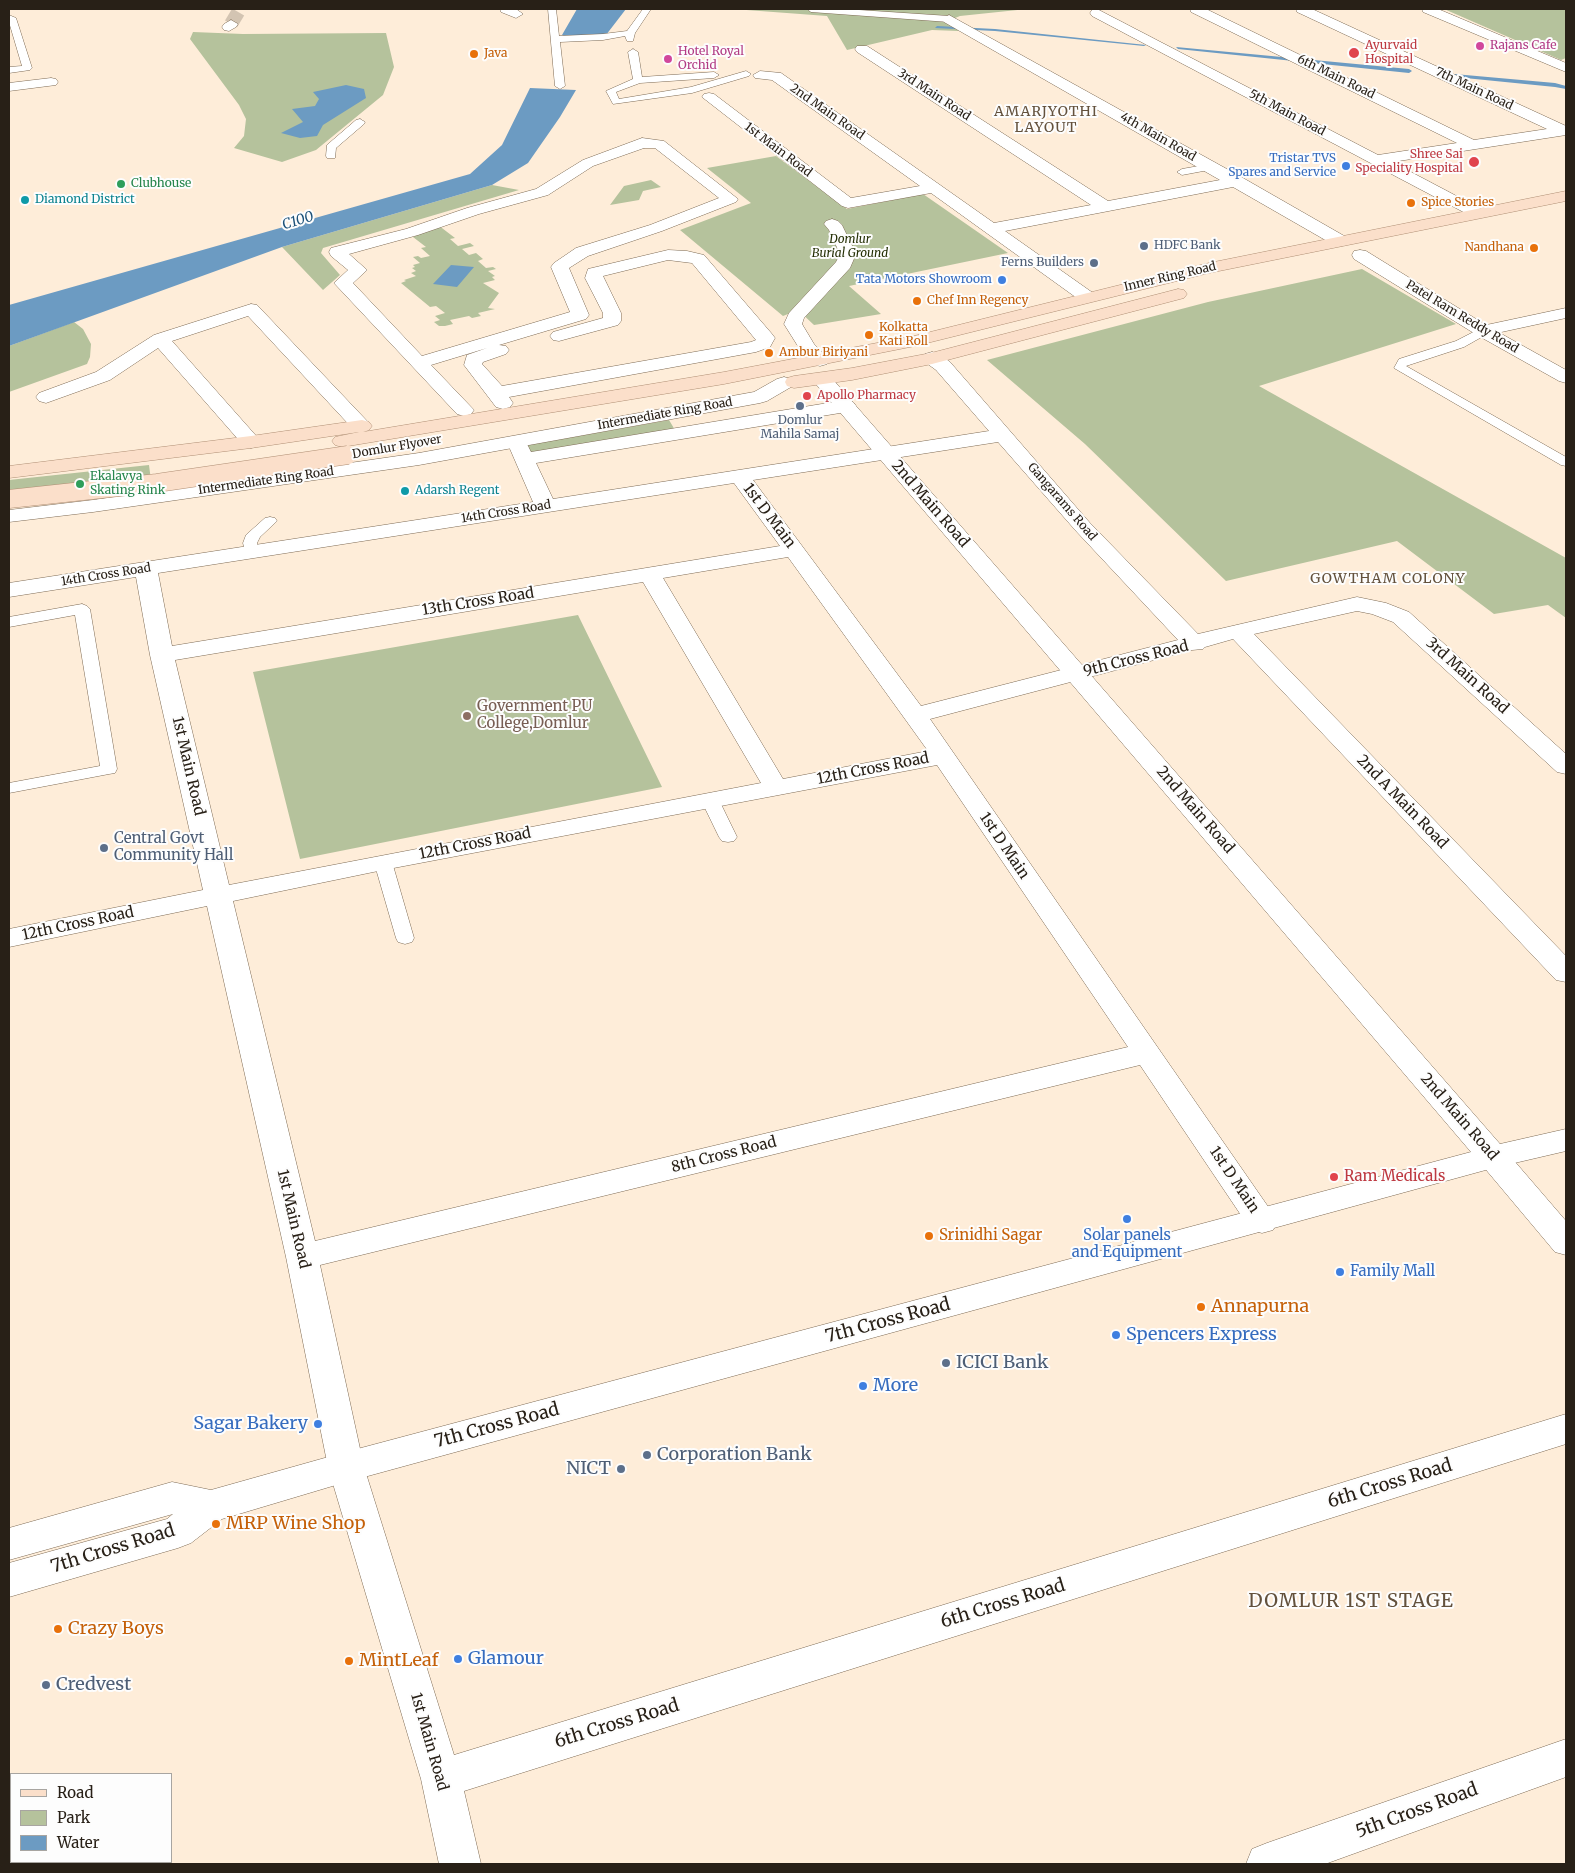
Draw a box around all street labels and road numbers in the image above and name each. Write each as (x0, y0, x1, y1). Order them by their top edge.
street label: 6th Main Road (1295, 52, 1377, 102)
street label: 7th Main Road (1433, 65, 1515, 113)
street label: 3rd Main Road (895, 66, 973, 124)
street label: 2nd Main Road (787, 81, 867, 143)
street label: 5th Main Road (1246, 87, 1328, 139)
street label: 4th Main Road (1118, 110, 1198, 164)
street label: 1st Main Road (741, 120, 815, 180)
street label: Inner Ring Road (1123, 259, 1217, 295)
street label: Patel Ram Reddy Road (1403, 278, 1521, 356)
street label: Intermediate Ring Road (596, 395, 734, 433)
street label: Domlur Flyover (351, 432, 443, 462)
street label: 2nd Main Road (887, 457, 973, 551)
street label: Gangarams Road (1024, 460, 1100, 544)
street label: Intermediate Ring Road (197, 464, 335, 498)
street label: 1st D Main (739, 480, 799, 552)
street label: 14th Cross Road (460, 498, 552, 526)
street label: 14th Cross Road (60, 561, 152, 589)
street label: 13th Cross Road (421, 584, 535, 620)
street label: 3rd Main Road (1422, 634, 1512, 718)
street label: 9th Cross Road (1082, 637, 1190, 681)
street label: 1st Main Road (168, 715, 208, 817)
street label: 12th Cross Road (815, 749, 931, 789)
street label: 2nd A Main Road (1353, 751, 1451, 853)
street label: 2nd Main Road (1152, 763, 1238, 857)
street label: 1st D Main (975, 809, 1033, 883)
street label: 12th Cross Road (417, 824, 533, 864)
street label: 12th Cross Road (20, 903, 136, 945)
street label: 2nd Main Road (1416, 1070, 1502, 1164)
street label: 8th Cross Road (670, 1133, 778, 1177)
street label: 1st D Main (1205, 1143, 1263, 1217)
street label: 1st Main Road (273, 1168, 313, 1270)
street label: 7th Cross Road (823, 1294, 953, 1348)
street label: 7th Cross Road (432, 1399, 562, 1453)
street label: 6th Cross Road (1325, 1455, 1455, 1513)
street label: 7th Cross Road (48, 1520, 178, 1578)
street label: 6th Cross Road (938, 1575, 1068, 1633)
street label: 1st Main Road (406, 1691, 452, 1793)
street label: 6th Cross Road (552, 1695, 682, 1753)
street label: 5th Cross Road (1353, 1779, 1481, 1843)

